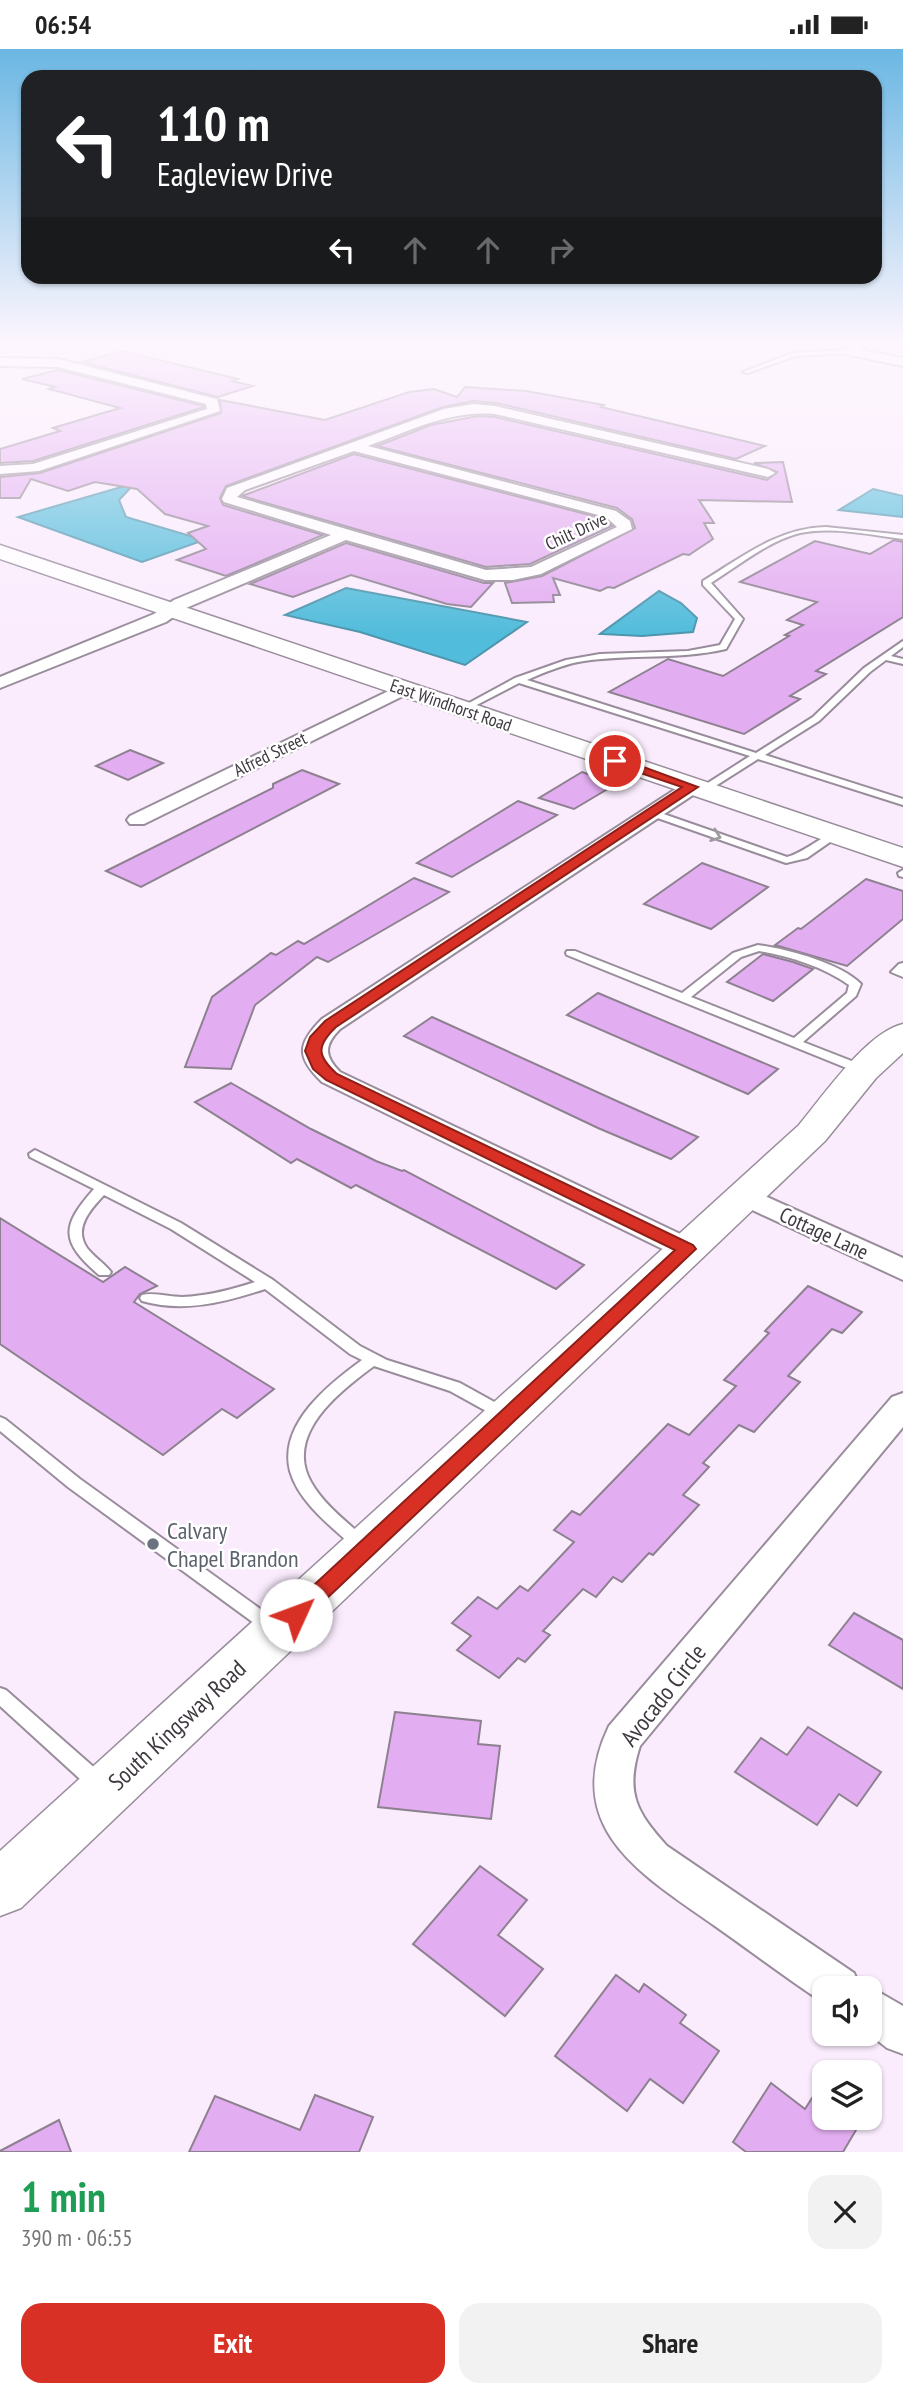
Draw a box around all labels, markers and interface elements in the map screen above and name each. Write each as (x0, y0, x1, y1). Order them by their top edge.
text: 06:54 (35, 8, 91, 41)
text: 110 m (157, 91, 270, 155)
icon: left (42, 98, 133, 189)
text: Eagleview Drive (157, 153, 333, 195)
icon: left (323, 231, 361, 269)
icon: ahead (396, 231, 434, 269)
icon: ahead (469, 231, 507, 269)
icon: right (542, 231, 580, 269)
street label: Chilt Drive (541, 507, 611, 555)
street label: East Windhorst Road (387, 673, 515, 737)
street label: Alfred Street (230, 726, 310, 782)
pin (585, 731, 645, 791)
icon: arrive (596, 742, 634, 780)
one-way arrow (709, 828, 721, 842)
street label: Cottage Lane (775, 1201, 873, 1265)
place label: Calvary Chapel Brandon (167, 1515, 299, 1574)
marker: Calvary Chapel Brandon (145, 1536, 161, 1552)
position arrow (259, 1578, 333, 1652)
street label: Avocado Circle (614, 1638, 712, 1752)
street label: South Kingsway Road (102, 1653, 252, 1797)
map controls (812, 1976, 882, 2130)
button: sound (812, 1976, 882, 2046)
button: layers (812, 2060, 882, 2130)
text: 1 min (21, 2169, 106, 2224)
button: close (808, 2175, 882, 2249)
text: 390 m · 06:55 (21, 2223, 133, 2252)
button: Exit (21, 2303, 445, 2383)
button: Share (459, 2303, 882, 2383)

